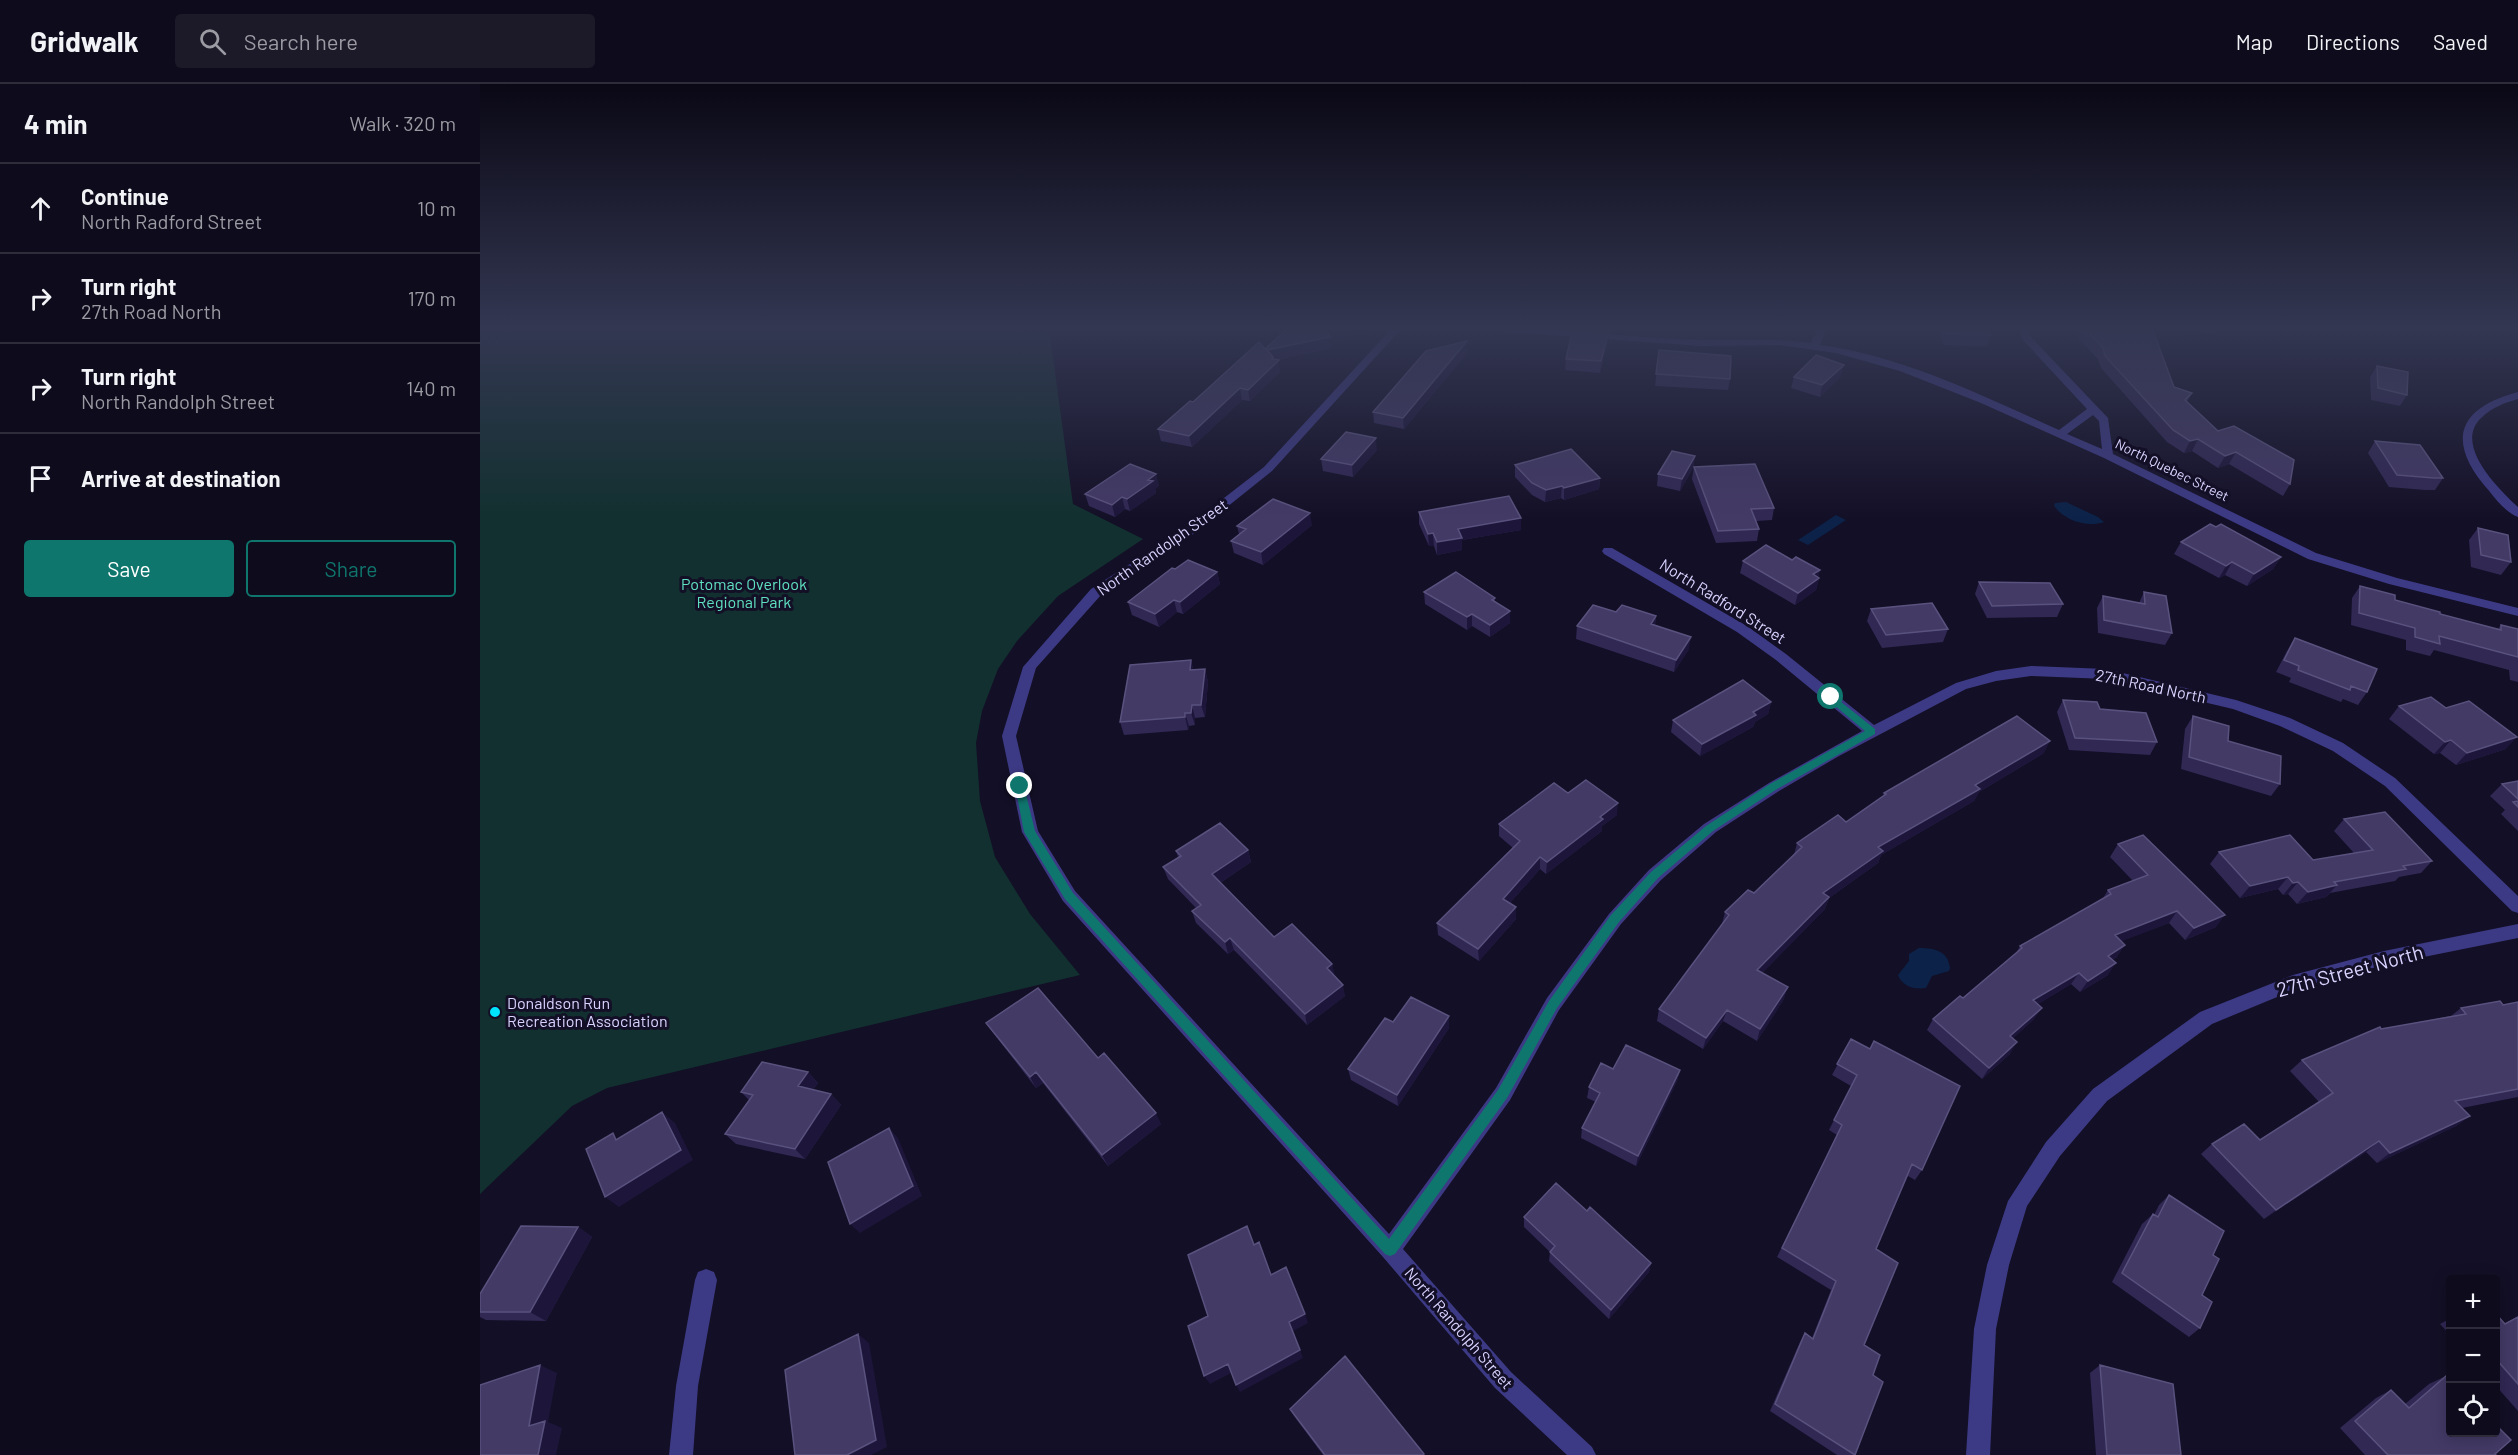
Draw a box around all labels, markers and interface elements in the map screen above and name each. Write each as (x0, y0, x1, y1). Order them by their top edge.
search box (175, 14, 595, 68)
text: Gridwalk (30, 24, 139, 58)
icon: search (196, 25, 229, 58)
text: Search here (244, 28, 358, 54)
text: Map (2236, 29, 2273, 54)
text: Directions (2306, 29, 2400, 54)
text: Saved (2433, 29, 2488, 54)
text: 4 min (24, 108, 88, 139)
text: Walk · 320 m (349, 111, 456, 135)
text: Continue (81, 183, 169, 209)
icon: ahead (24, 192, 57, 225)
text: 10 m (417, 196, 456, 220)
text: North Radford Street (81, 209, 262, 233)
text: Turn right (81, 273, 176, 299)
icon: right (24, 282, 57, 315)
text: 170 m (408, 286, 456, 310)
text: 27th Road North (81, 299, 222, 323)
text: Turn right (81, 363, 176, 389)
icon: right (24, 372, 57, 405)
text: 140 m (406, 376, 456, 400)
text: North Randolph Street (81, 389, 275, 413)
street label: North Quebec Street (2113, 435, 2232, 504)
icon: arrive (24, 462, 57, 495)
text: Arrive at destination (81, 465, 280, 491)
street label: North Randolph Street (1093, 494, 1231, 599)
button: Save (24, 540, 234, 597)
button: Share (246, 540, 456, 597)
street label: North Radford Street (1657, 554, 1790, 647)
park label: Potomac Overlook Regional Park (681, 574, 807, 611)
street label: 27th Road North (2094, 665, 2208, 706)
route start (1817, 683, 1843, 709)
route end (1006, 772, 1032, 798)
street label: 27th Street North (2274, 939, 2426, 1001)
place label: Donaldson Run Recreation Association (507, 993, 668, 1030)
marker: Donaldson Run Recreation Association (488, 1005, 502, 1019)
street label: North Randolph Street (1401, 1263, 1517, 1392)
map controls (2446, 1275, 2500, 1437)
button: + (2446, 1275, 2500, 1329)
button: − (2446, 1329, 2500, 1383)
button: locate (2446, 1383, 2500, 1437)

